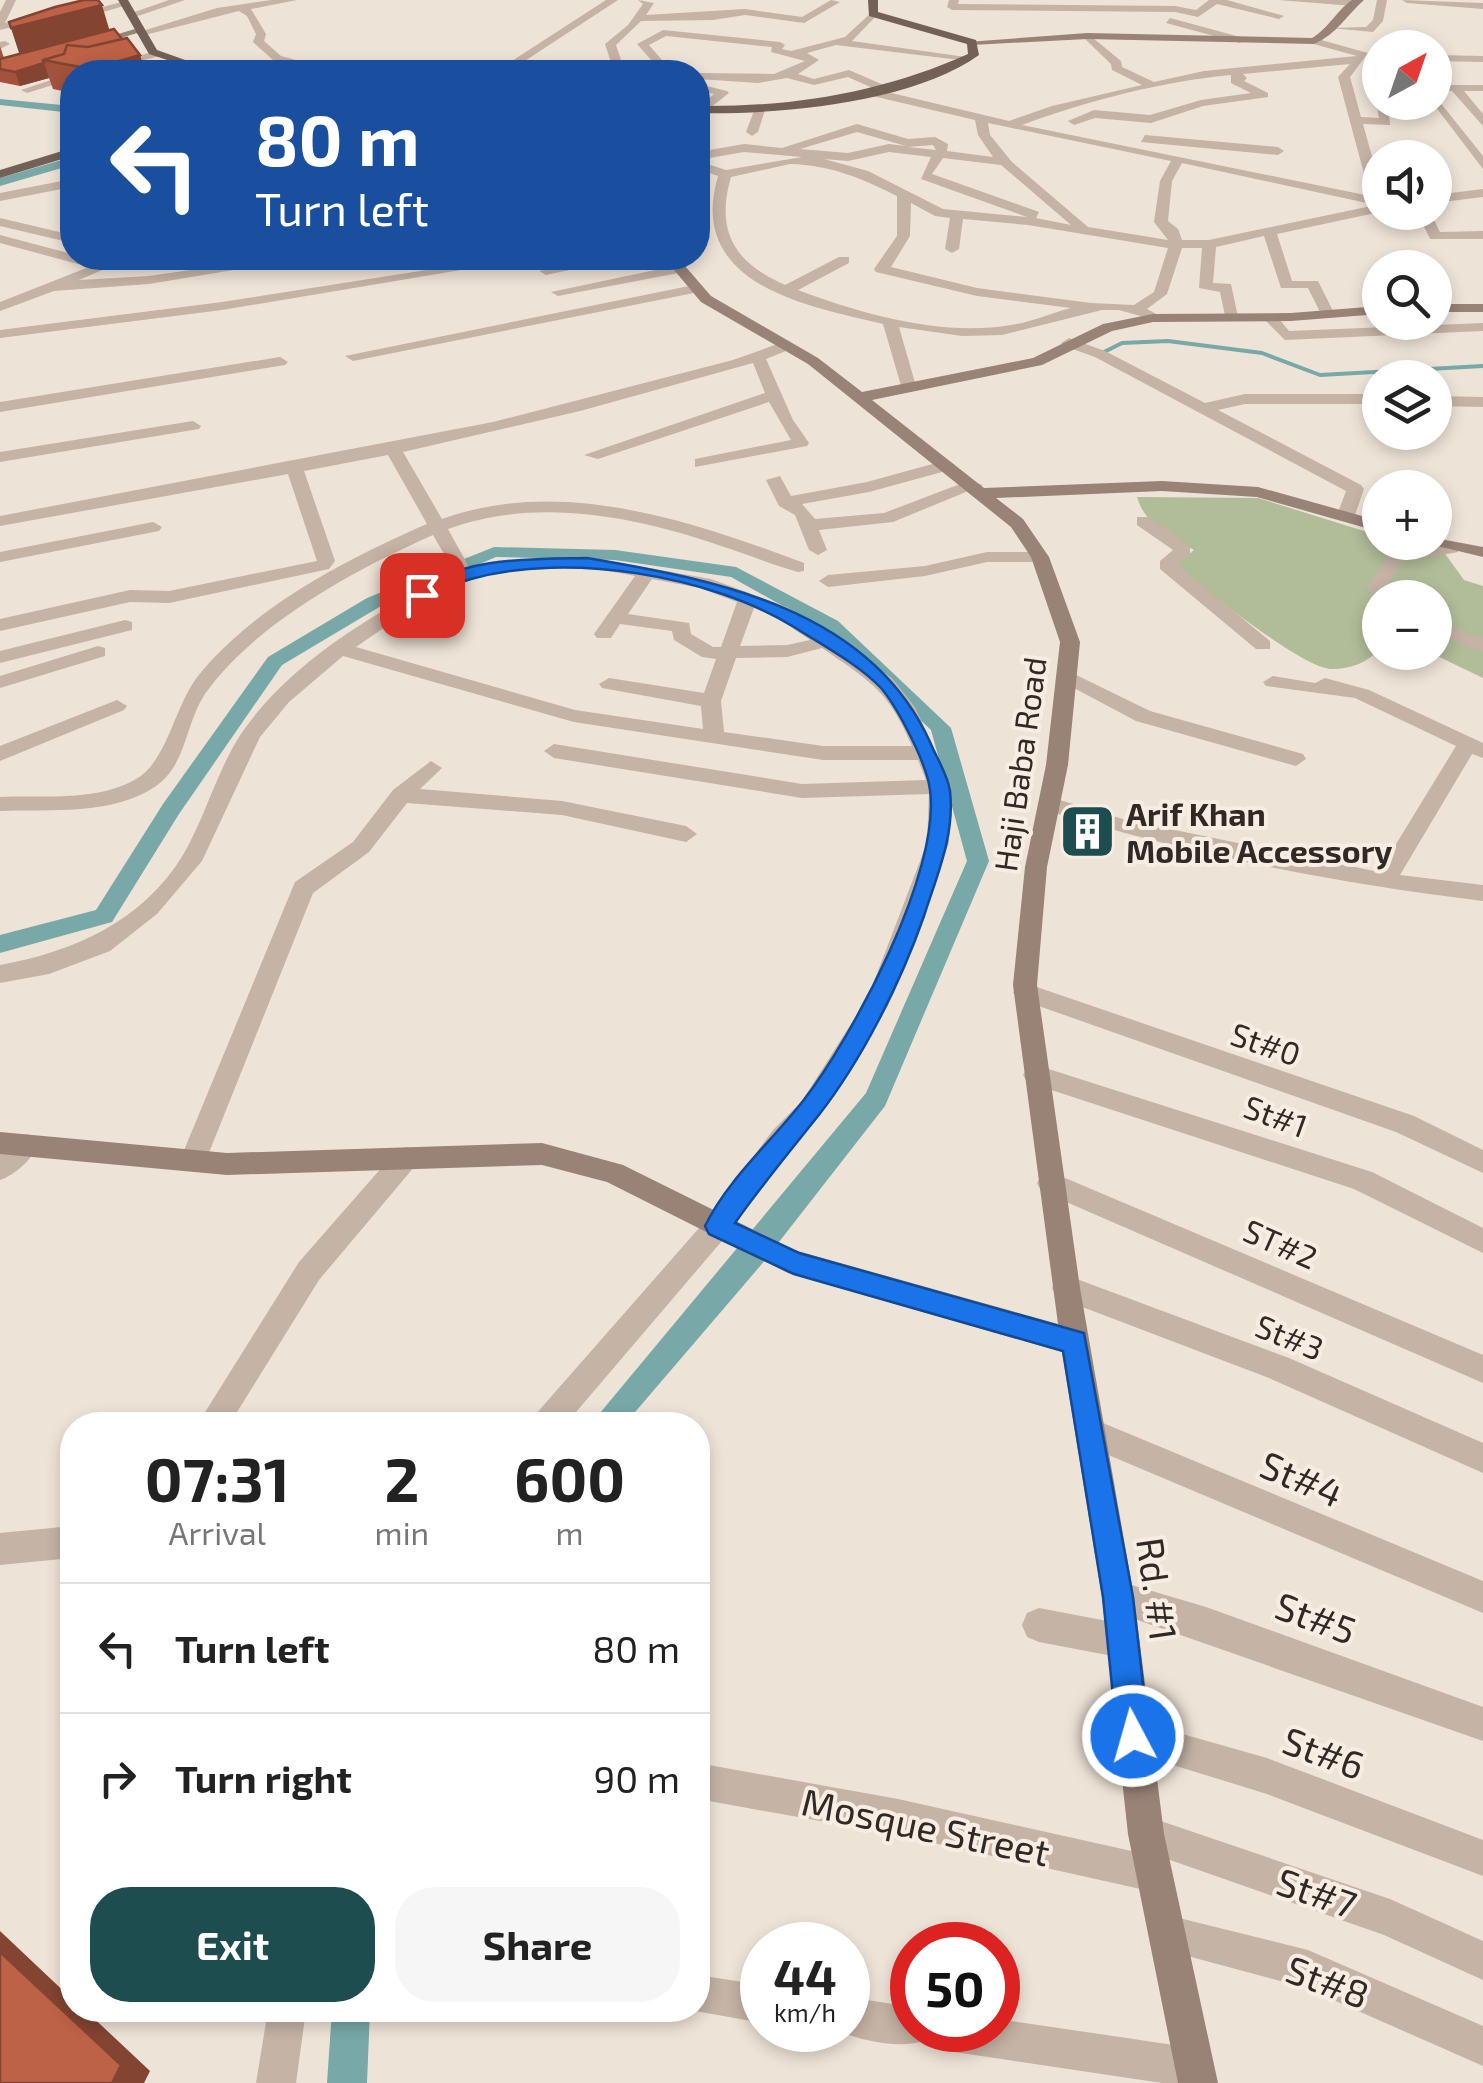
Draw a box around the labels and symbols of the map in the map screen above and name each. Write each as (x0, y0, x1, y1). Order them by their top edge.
north arrow (1362, 30, 1452, 120)
pin (380, 553, 465, 638)
street label: Haji Baba Road (985, 654, 1054, 874)
place label: Arif Khan Mobile Accessory (1126, 794, 1392, 870)
building icon: Arif Khan Mobile Accessory (1057, 801, 1117, 861)
street label: St#0 (1226, 1013, 1306, 1073)
street label: St#1 (1239, 1086, 1313, 1144)
street label: ST#2 (1238, 1210, 1324, 1276)
street label: St#3 (1251, 1305, 1329, 1367)
street label: St#4 (1254, 1440, 1350, 1516)
street label: Rd. #1 (1128, 1535, 1188, 1643)
street label: St#5 (1270, 1581, 1362, 1653)
position arrow (1081, 1684, 1185, 1788)
street label: St#6 (1277, 1716, 1371, 1788)
street label: Mosque Street (798, 1777, 1054, 1875)
street label: St#7 (1271, 1857, 1363, 1927)
speed limit sign: 50 (890, 1922, 1020, 2052)
street label: St#8 (1280, 1945, 1376, 2017)

